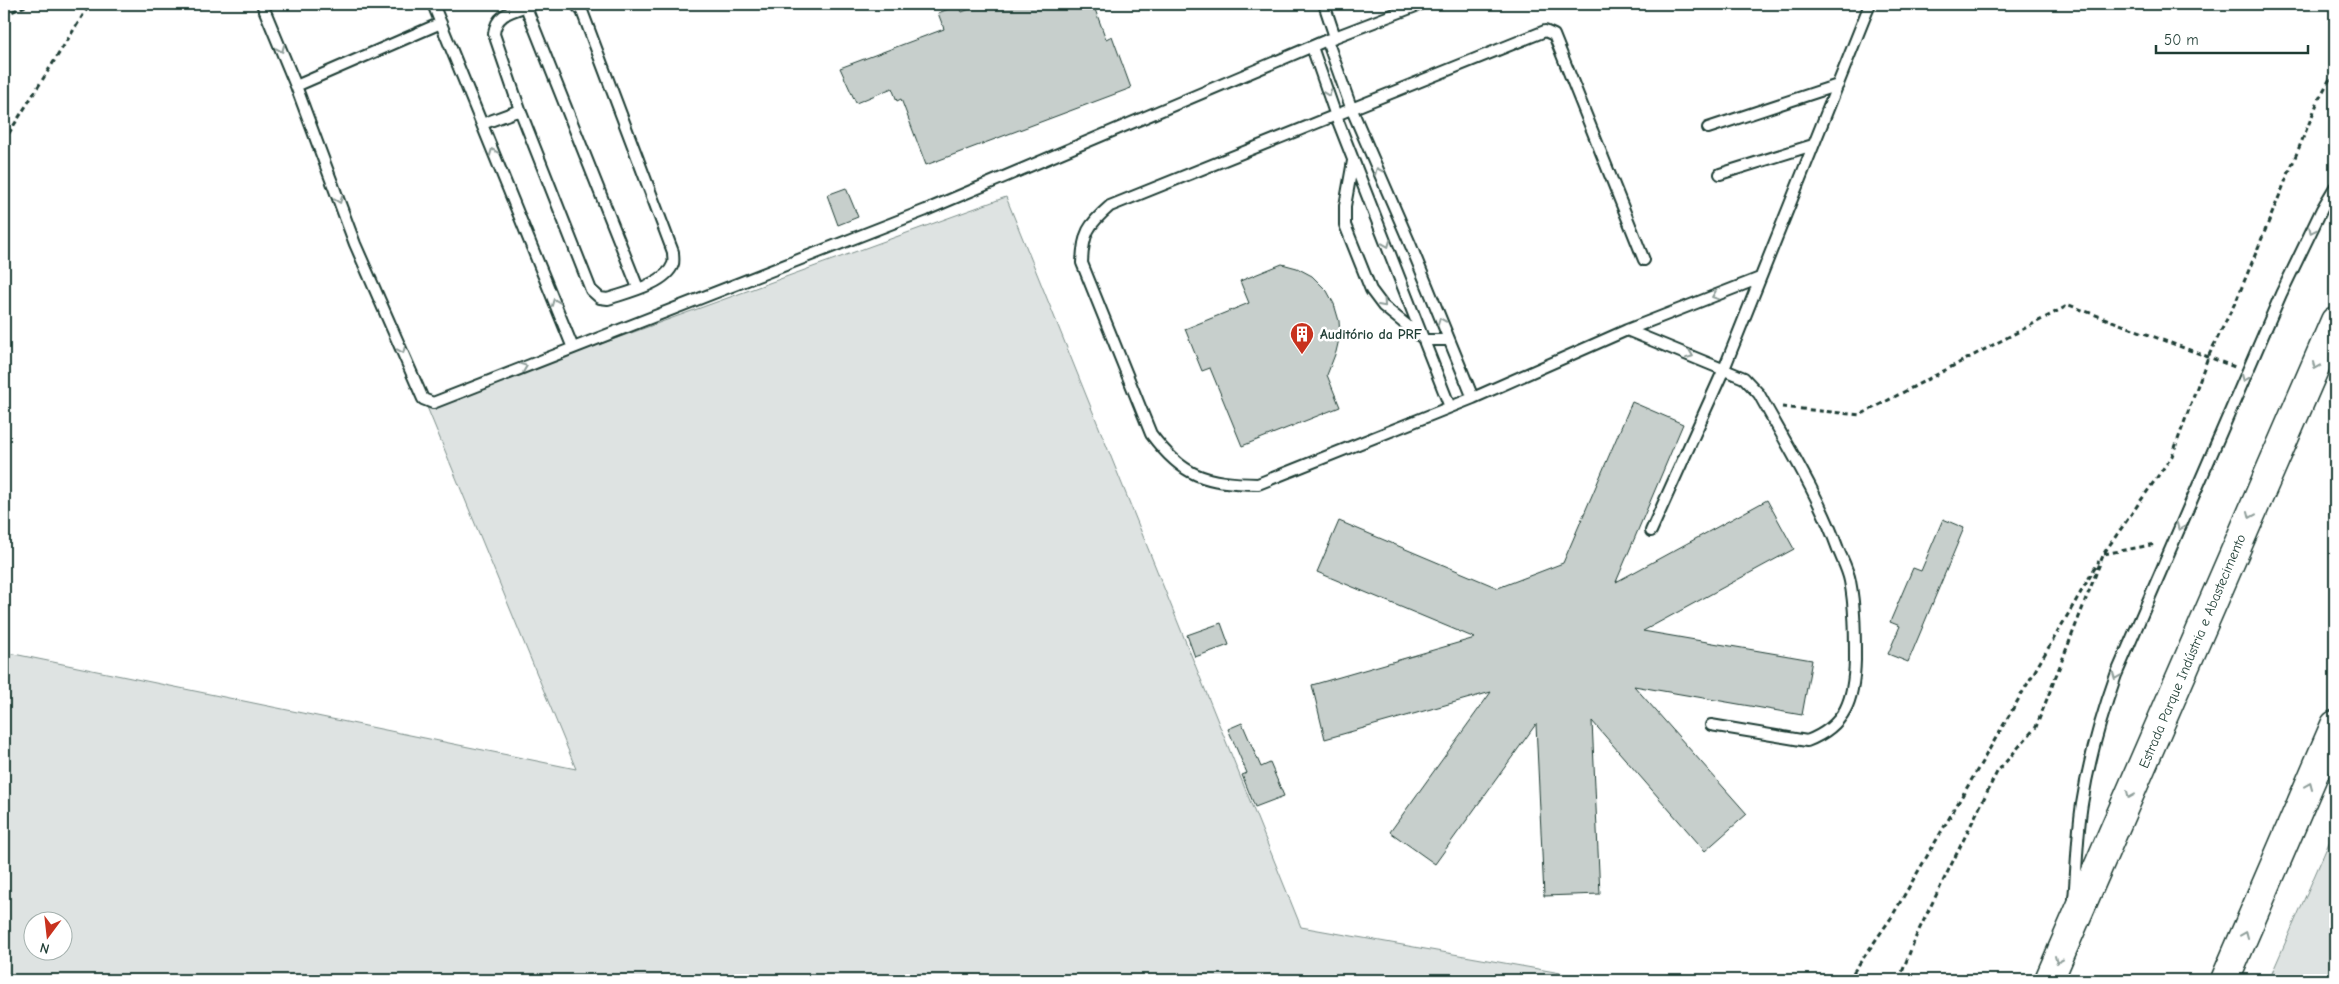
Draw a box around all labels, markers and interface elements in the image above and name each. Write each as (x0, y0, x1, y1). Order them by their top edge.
scale bar (2156, 22, 2309, 54)
text: 50 m (2164, 31, 2199, 49)
one-way arrow (274, 44, 285, 53)
one-way arrow (1322, 88, 1332, 96)
one-way arrow (489, 148, 500, 157)
one-way arrow (1373, 167, 1384, 176)
one-way arrow (333, 196, 343, 204)
one-way arrow (2307, 225, 2318, 234)
one-way arrow (1381, 239, 1391, 248)
one-way arrow (1711, 290, 1719, 300)
one-way arrow (550, 298, 561, 307)
one-way arrow (1377, 299, 1386, 308)
one-way arrow (1436, 317, 1447, 326)
building icon: Auditório da PRF (1289, 321, 1315, 355)
place label: Auditório da PRF (1320, 326, 1423, 343)
one-way arrow (395, 345, 406, 354)
one-way arrow (1685, 349, 1694, 360)
one-way arrow (2311, 361, 2322, 370)
one-way arrow (519, 362, 528, 373)
one-way arrow (2240, 373, 2251, 382)
one-way arrow (2247, 510, 2258, 519)
one-way arrow (2176, 522, 2187, 531)
street label: Estrada Parque Indústria e Abastecimento (2135, 532, 2250, 771)
one-way arrow (2112, 671, 2122, 680)
one-way arrow (2303, 782, 2313, 791)
one-way arrow (2126, 790, 2136, 799)
north arrow (22, 912, 72, 962)
one-way arrow (2239, 932, 2249, 940)
text: N (38, 939, 51, 957)
one-way arrow (2054, 955, 2065, 964)

